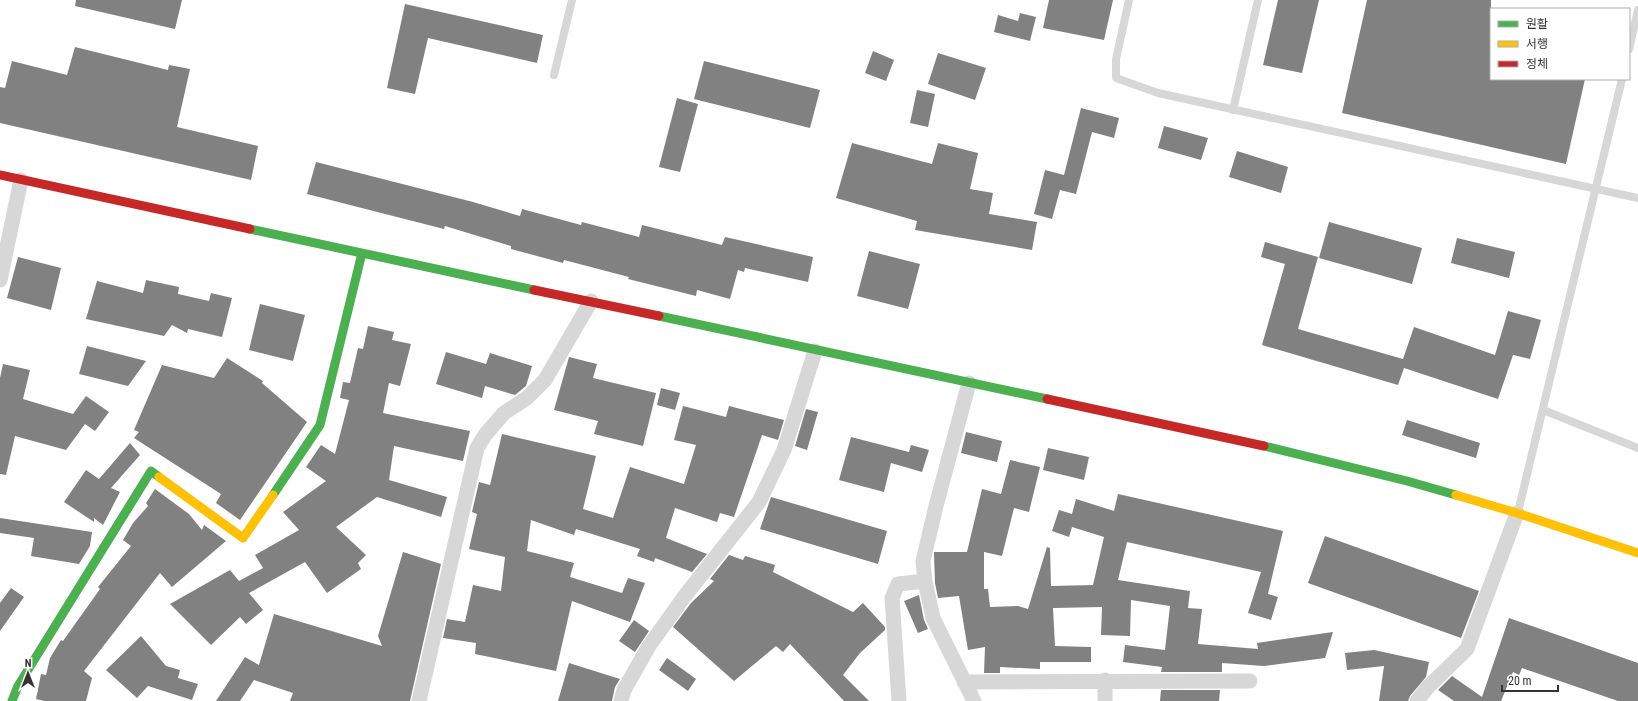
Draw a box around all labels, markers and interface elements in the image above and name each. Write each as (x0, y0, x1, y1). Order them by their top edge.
legend (1490, 8, 1630, 80)
text: 원활 (1526, 17, 1548, 31)
text: 서행 (1526, 37, 1548, 51)
text: 정체 (1526, 57, 1548, 71)
north arrow (8, 653, 48, 693)
text: N (25, 657, 32, 670)
scale bar (1502, 667, 1558, 693)
text: 20 m (1508, 674, 1532, 688)

